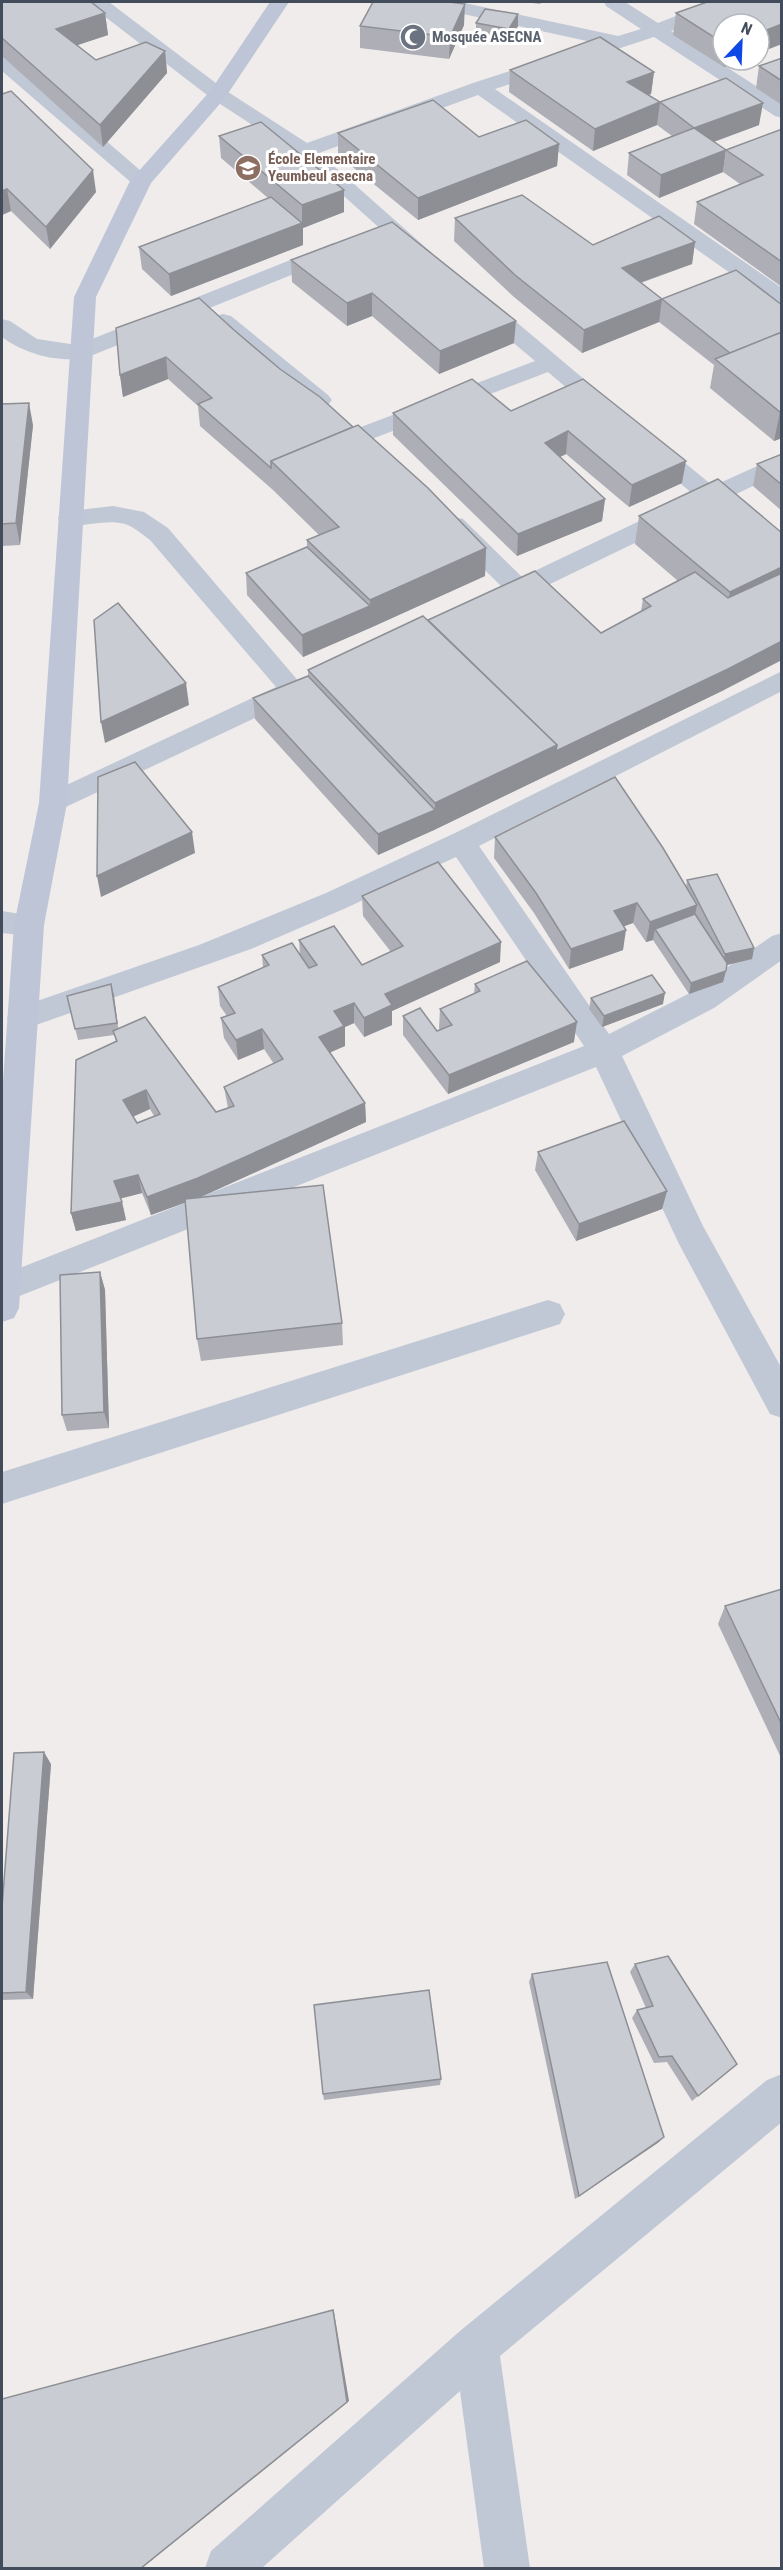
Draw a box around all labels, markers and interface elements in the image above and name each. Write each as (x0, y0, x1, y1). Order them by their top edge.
north arrow (711, 12, 771, 72)
text: N (738, 18, 755, 39)
mosque icon: Mosquée ASECNA (398, 22, 428, 52)
place label: Mosquée ASECNA (432, 28, 542, 46)
place label: École Elementaire Yeumbeul asecna (268, 150, 375, 185)
school or university icon: École Elementaire Yeumbeul asecna (233, 153, 263, 183)

